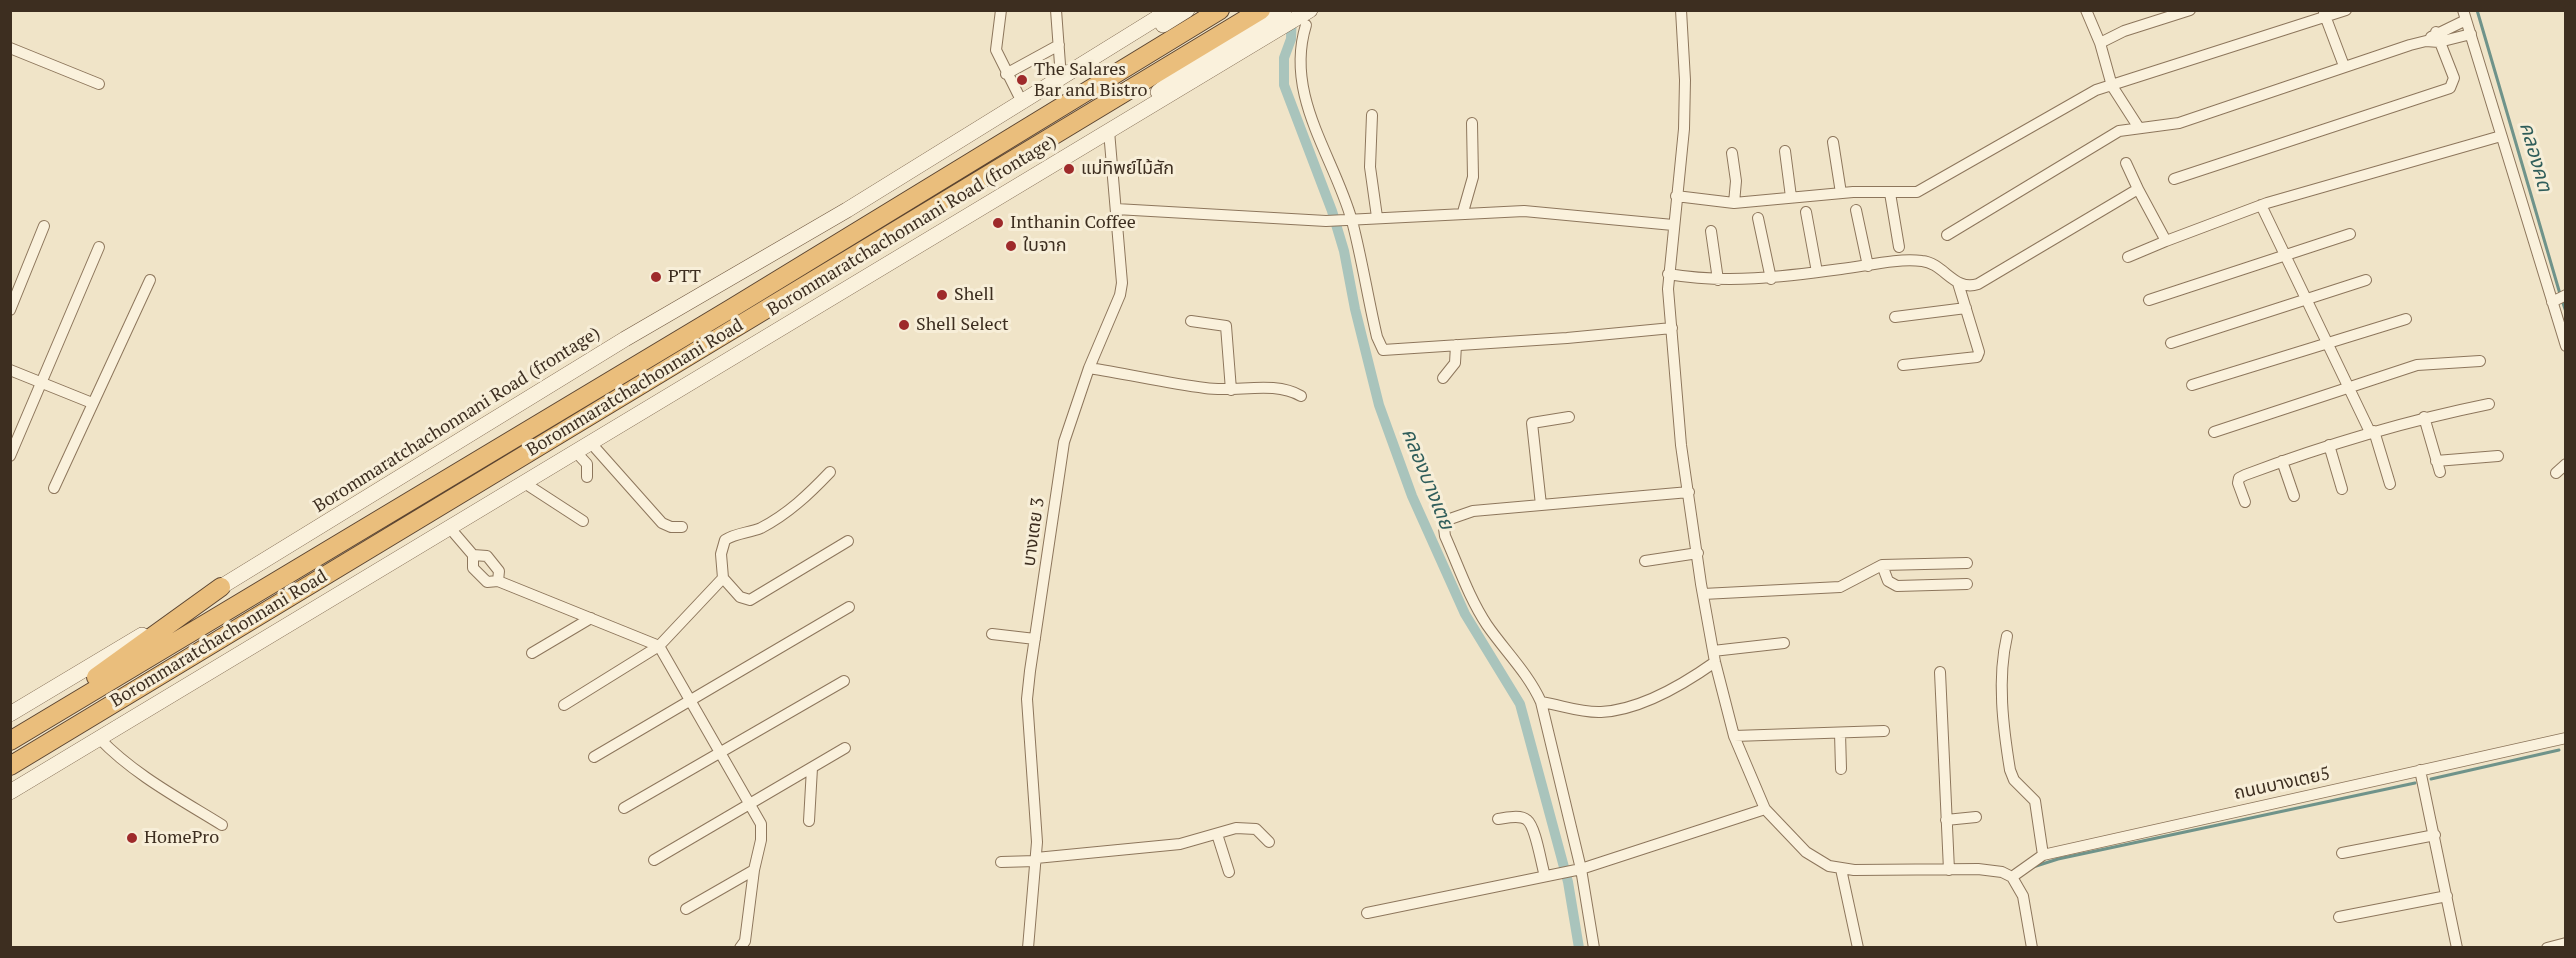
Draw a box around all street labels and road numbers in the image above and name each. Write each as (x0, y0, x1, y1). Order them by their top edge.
street label: Borommaratchachonnani Road (frontage) (763, 131, 1061, 321)
street label: Borommaratchachonnani Road (523, 315, 747, 461)
street label: Borommaratchachonnani Road (frontage) (310, 322, 604, 518)
street label: บางเตย 3 (1018, 496, 1050, 568)
street label: Borommaratchachonnani Road (107, 566, 331, 712)
street label: ถนนบางเตย5 (2232, 763, 2332, 805)

